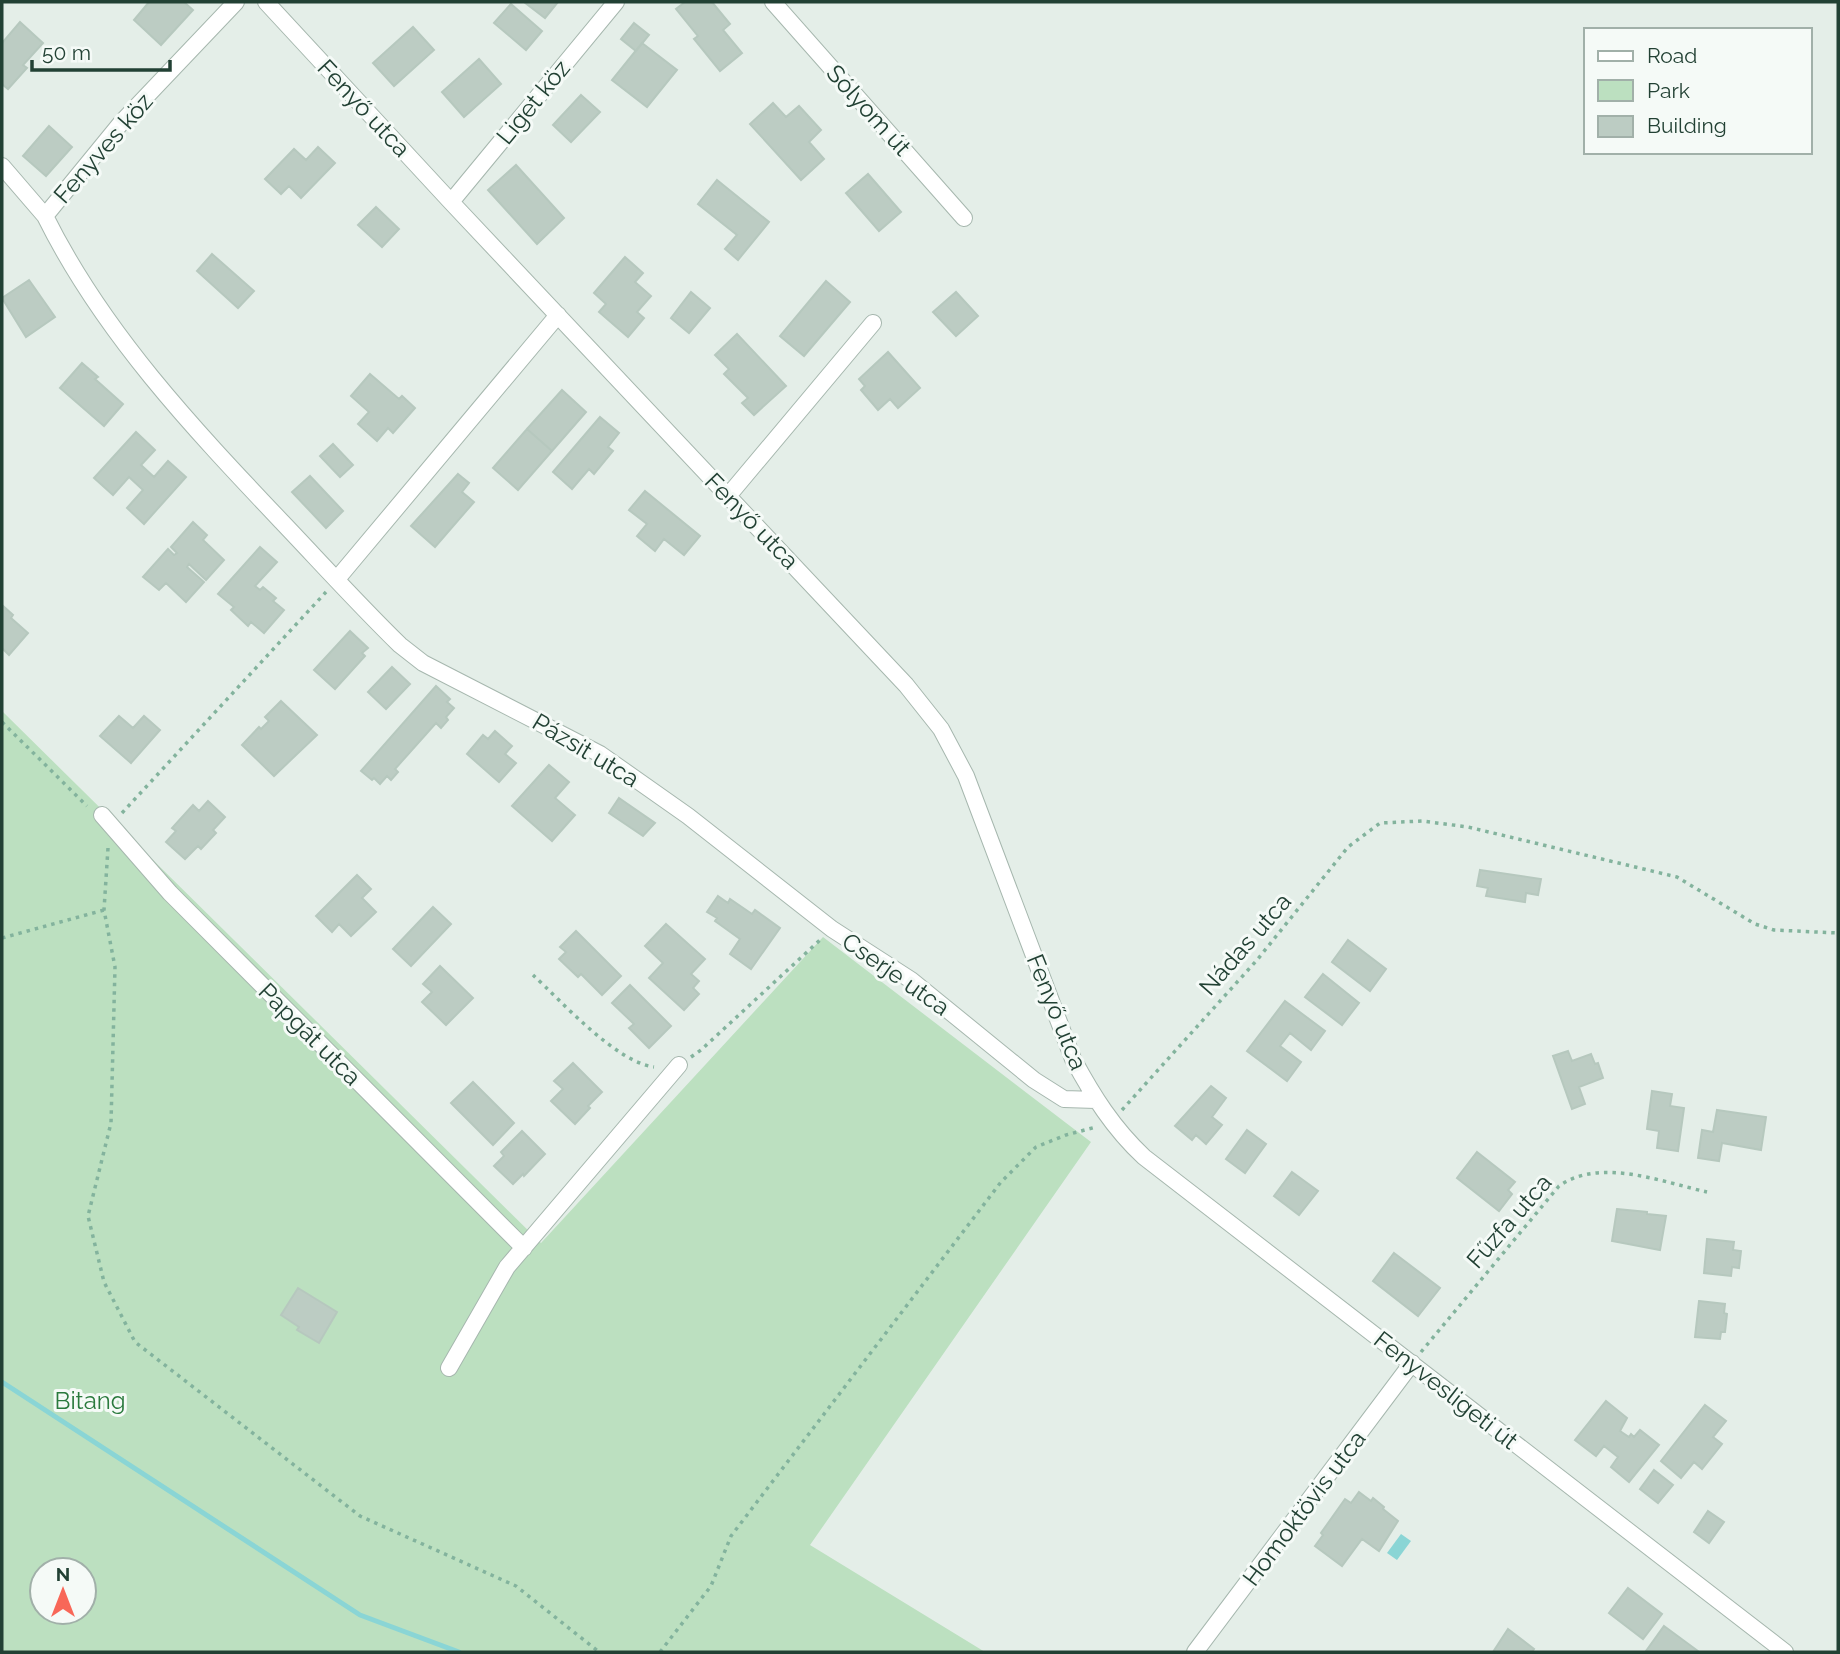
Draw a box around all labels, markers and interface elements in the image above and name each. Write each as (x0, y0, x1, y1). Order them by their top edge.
scale bar (32, 28, 170, 72)
legend (1584, 28, 1812, 154)
text: 50 m (42, 40, 91, 65)
text: Road (1647, 43, 1697, 68)
street label: Fenyő utca (312, 53, 416, 163)
street label: Liget köz (490, 54, 576, 150)
street label: Sólyom út (821, 59, 917, 161)
text: Park (1647, 78, 1690, 103)
street label: Fenyves köz (47, 87, 159, 209)
text: Building (1647, 113, 1727, 138)
street label: Fenyő utca (699, 467, 805, 575)
street label: Pázsit utca (528, 707, 644, 793)
street label: Nádas utca (1193, 887, 1297, 1001)
street label: Cserje utca (837, 926, 955, 1022)
street label: Fenyő utca (1021, 950, 1093, 1074)
street label: Papgát utca (253, 977, 367, 1091)
street label: Fűzfa utca (1460, 1168, 1558, 1274)
street label: Fenyvesligeti út (1368, 1325, 1524, 1455)
park label: Bitang (54, 1386, 126, 1415)
street label: Homoktövis utca (1236, 1425, 1372, 1591)
north arrow (28, 1556, 98, 1626)
text: N (56, 1563, 70, 1585)

